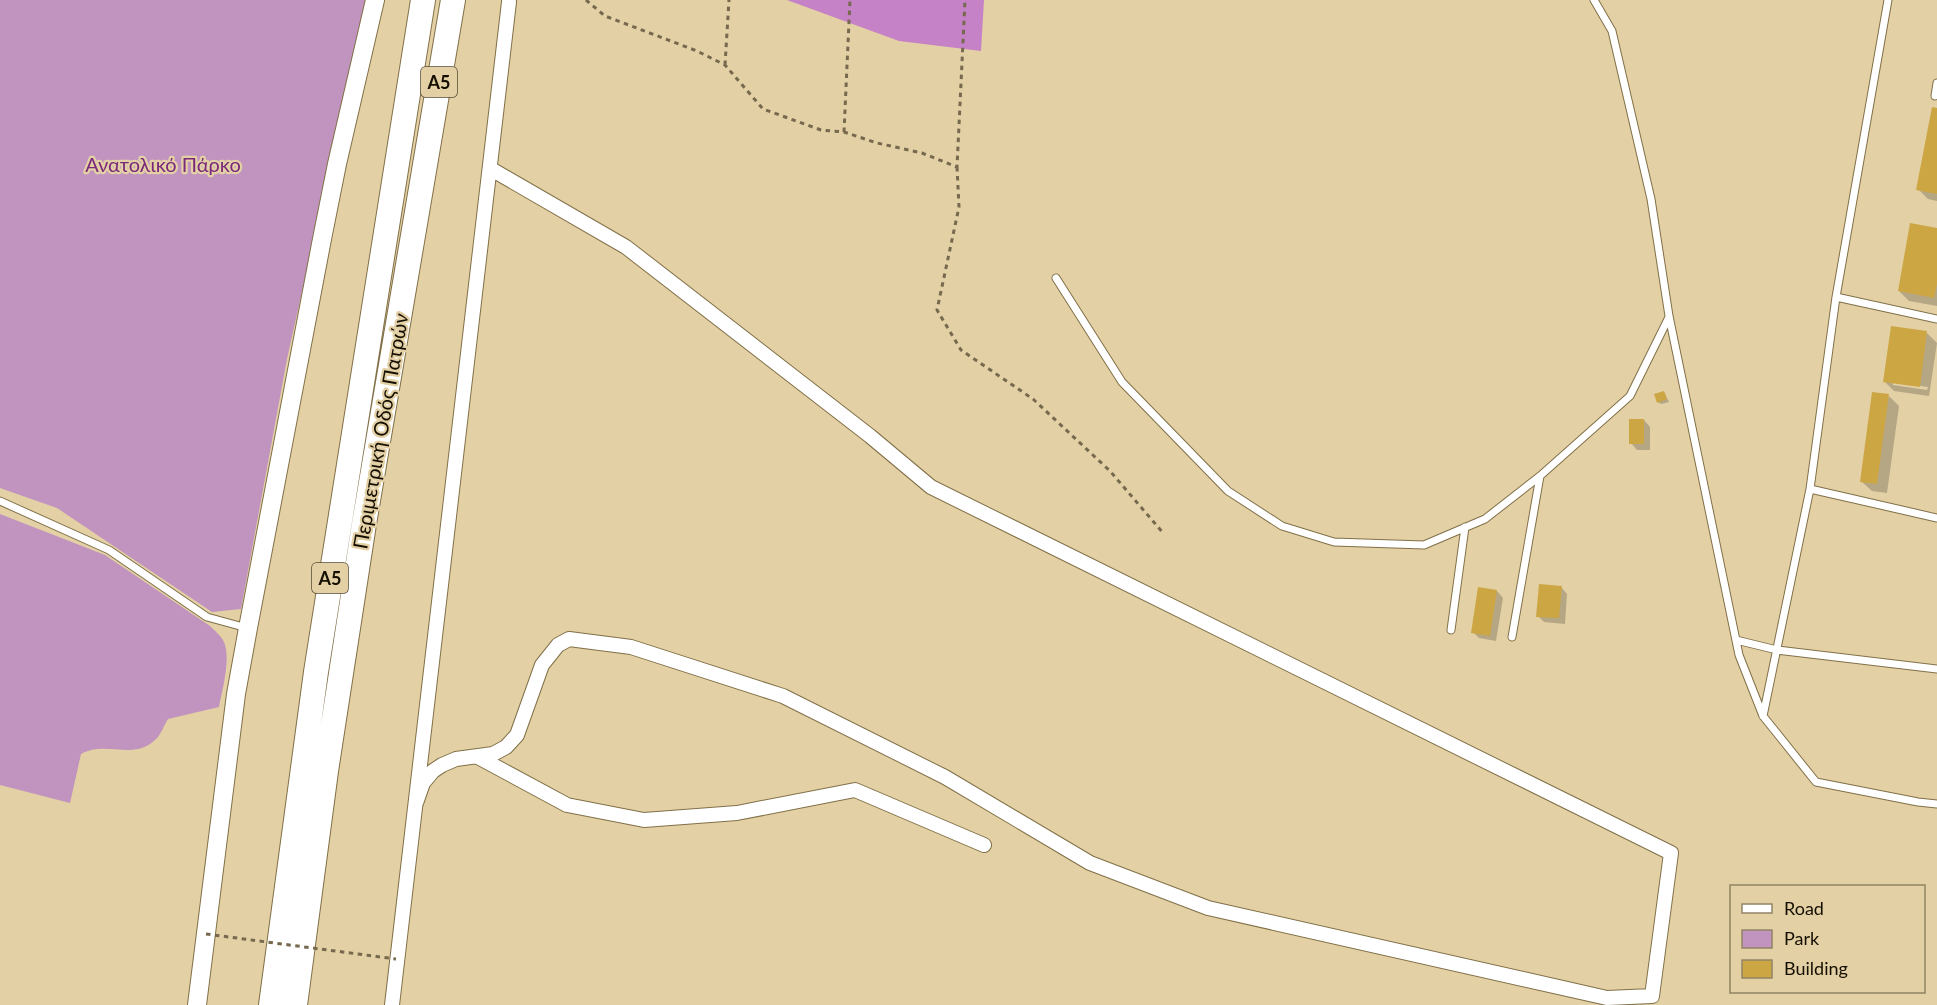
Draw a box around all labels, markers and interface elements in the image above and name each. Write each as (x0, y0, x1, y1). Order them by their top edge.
road number: Α5 (421, 67, 457, 97)
park label: Ανατολικό Πάρκο (85, 152, 241, 176)
street label: Περιμετρική Οδός Πατρών (347, 311, 413, 551)
road number: Α5 (312, 563, 348, 593)
legend (1730, 885, 1925, 993)
text: Road (1784, 897, 1824, 919)
text: Park (1784, 927, 1820, 949)
text: Building (1784, 957, 1848, 979)

